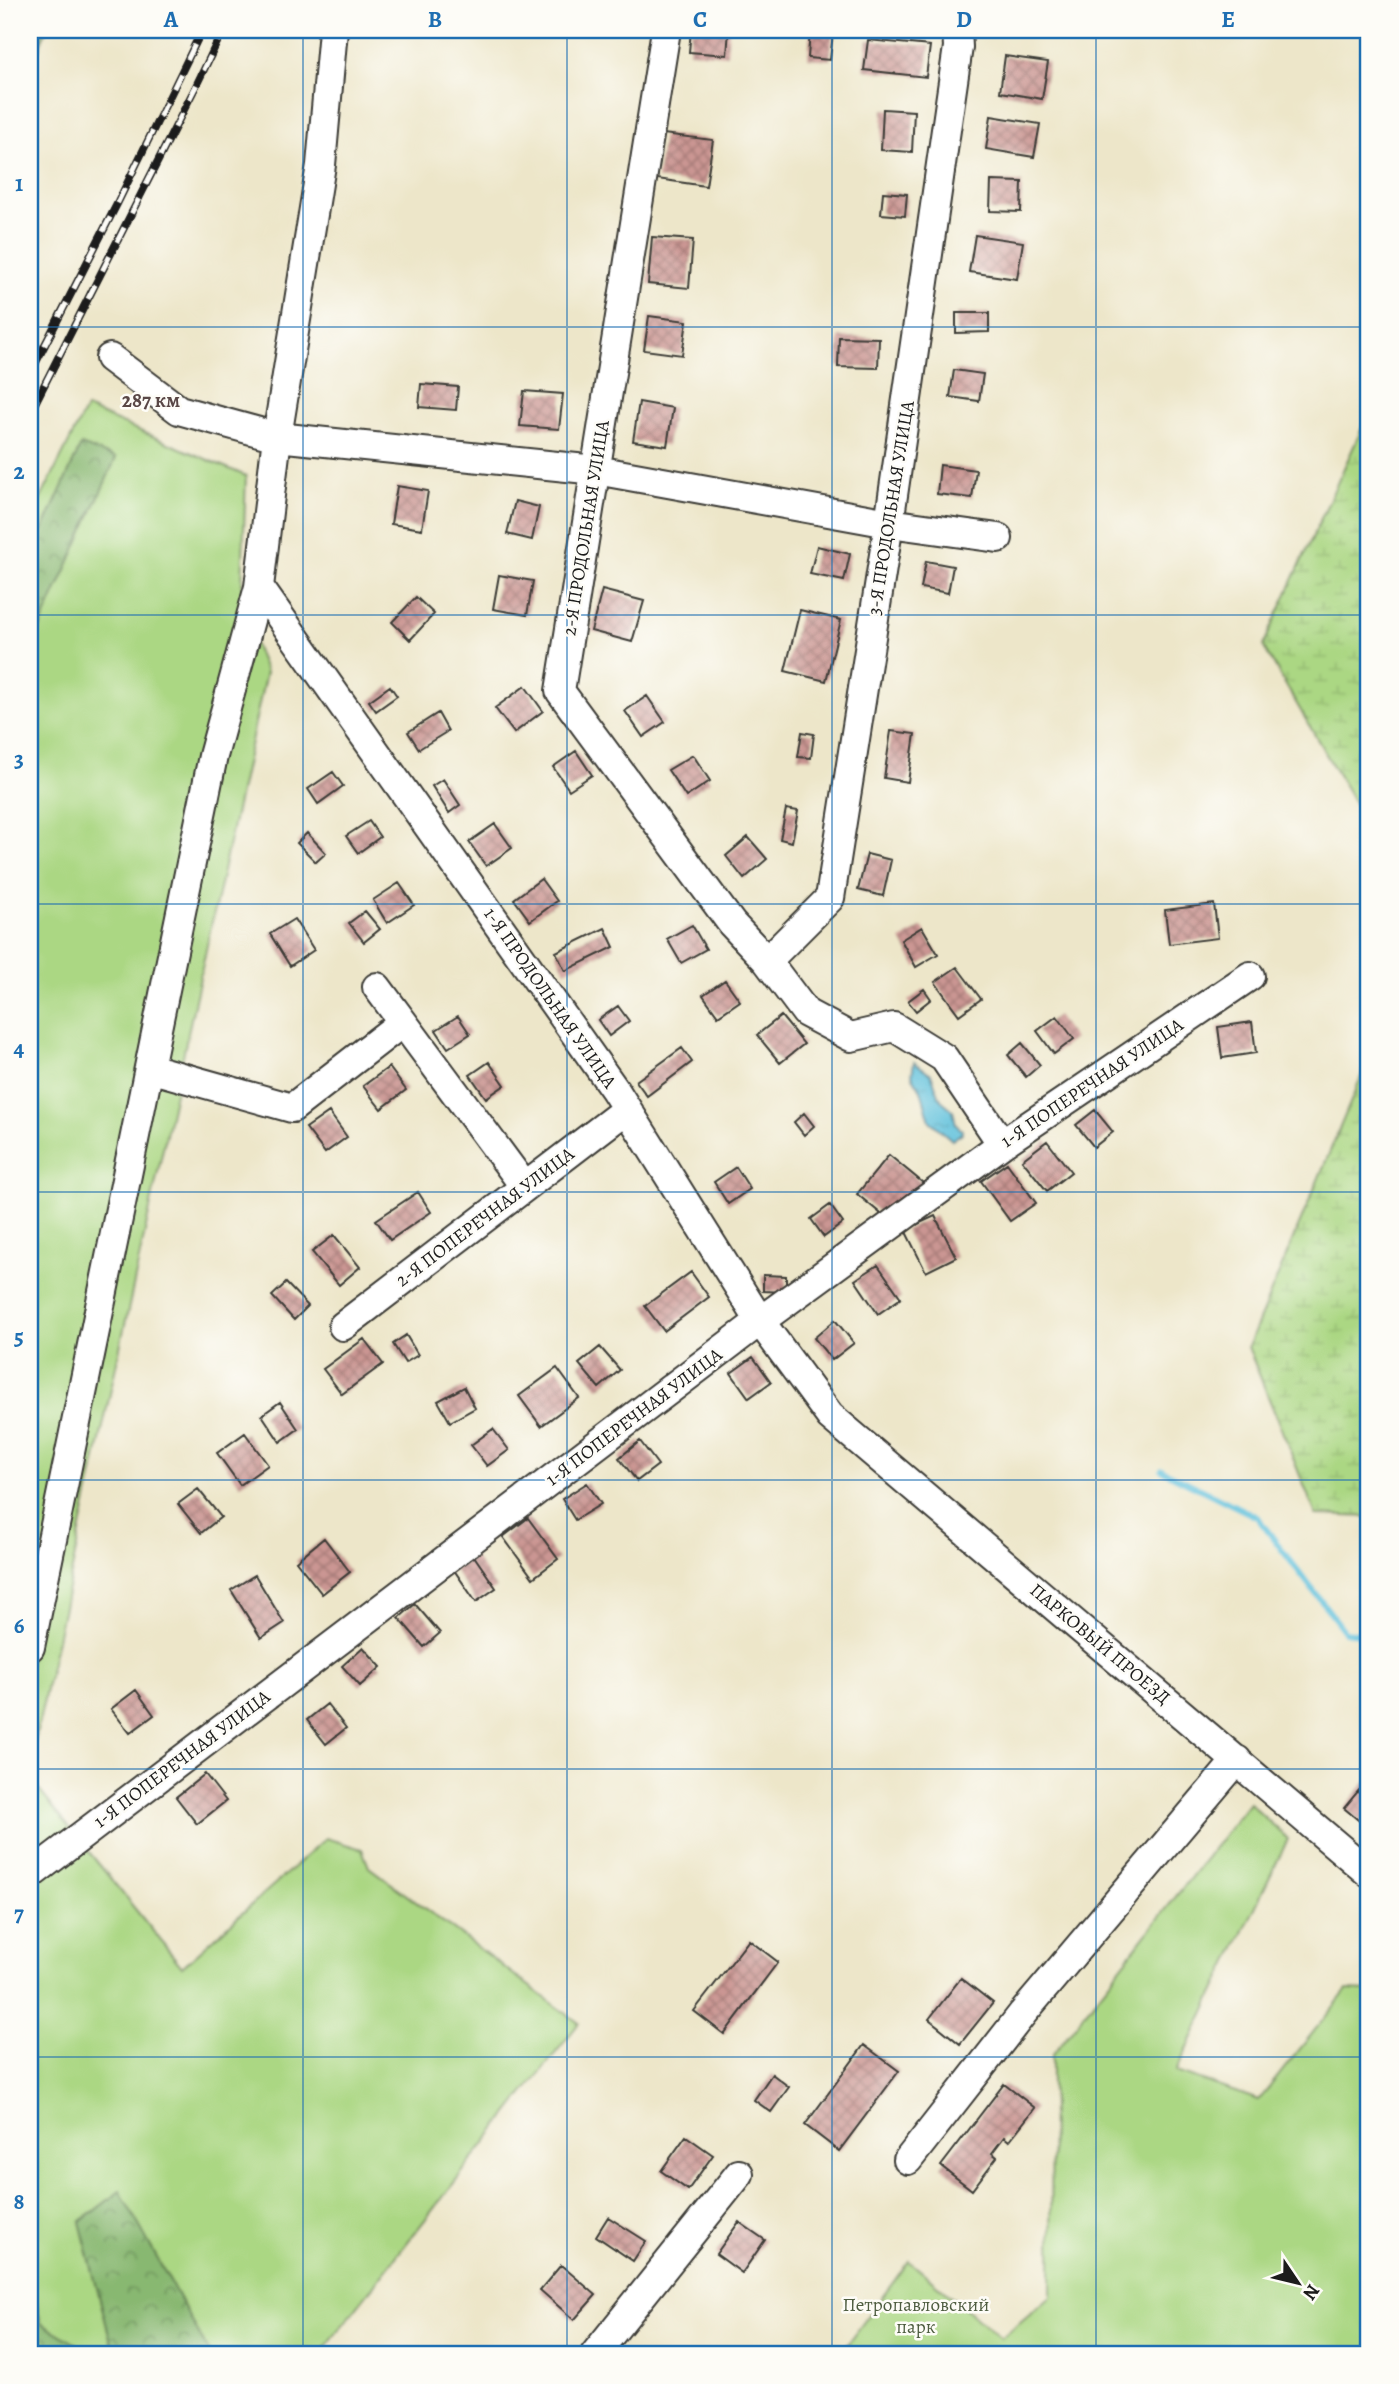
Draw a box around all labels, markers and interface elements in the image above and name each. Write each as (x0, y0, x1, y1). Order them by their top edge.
text: A (163, 4, 179, 35)
text: B (428, 4, 442, 35)
text: C (693, 4, 707, 35)
text: D (956, 4, 972, 35)
text: E (1221, 4, 1235, 35)
text: 1 (15, 168, 23, 199)
district label: 287 км (122, 386, 180, 414)
street label: 3-Я ПРОДОЛЬНАЯ УЛИЦА (861, 398, 921, 617)
street label: 2-Я ПРОДОЛЬНАЯ УЛИЦА (556, 417, 616, 638)
text: 2 (13, 456, 25, 487)
text: 3 (14, 744, 24, 775)
street label: 1-Я ПРОДОЛЬНАЯ УЛИЦА (478, 902, 623, 1094)
street label: 1-Я ПОПЕРЕЧНАЯ УЛИЦА (996, 1012, 1189, 1154)
text: 4 (14, 1033, 25, 1064)
street label: 2-Я ПОПЕРЕЧНАЯ УЛИЦА (390, 1141, 580, 1293)
text: 5 (14, 1321, 24, 1352)
street label: 1-Я ПОПЕРЕЧНАЯ УЛИЦА (540, 1341, 728, 1492)
street label: ПАРКОВЫЙ ПРОЕЗД (1024, 1578, 1176, 1710)
text: 6 (14, 1610, 25, 1641)
street label: 1-Я ПОПЕРЕЧНАЯ УЛИЦА (88, 1683, 276, 1834)
text: 7 (14, 1898, 24, 1929)
text: 8 (13, 2186, 25, 2217)
north arrow (1262, 2248, 1332, 2318)
text: N (1296, 2279, 1326, 2305)
park label: Петропавловский парк (843, 2292, 989, 2340)

